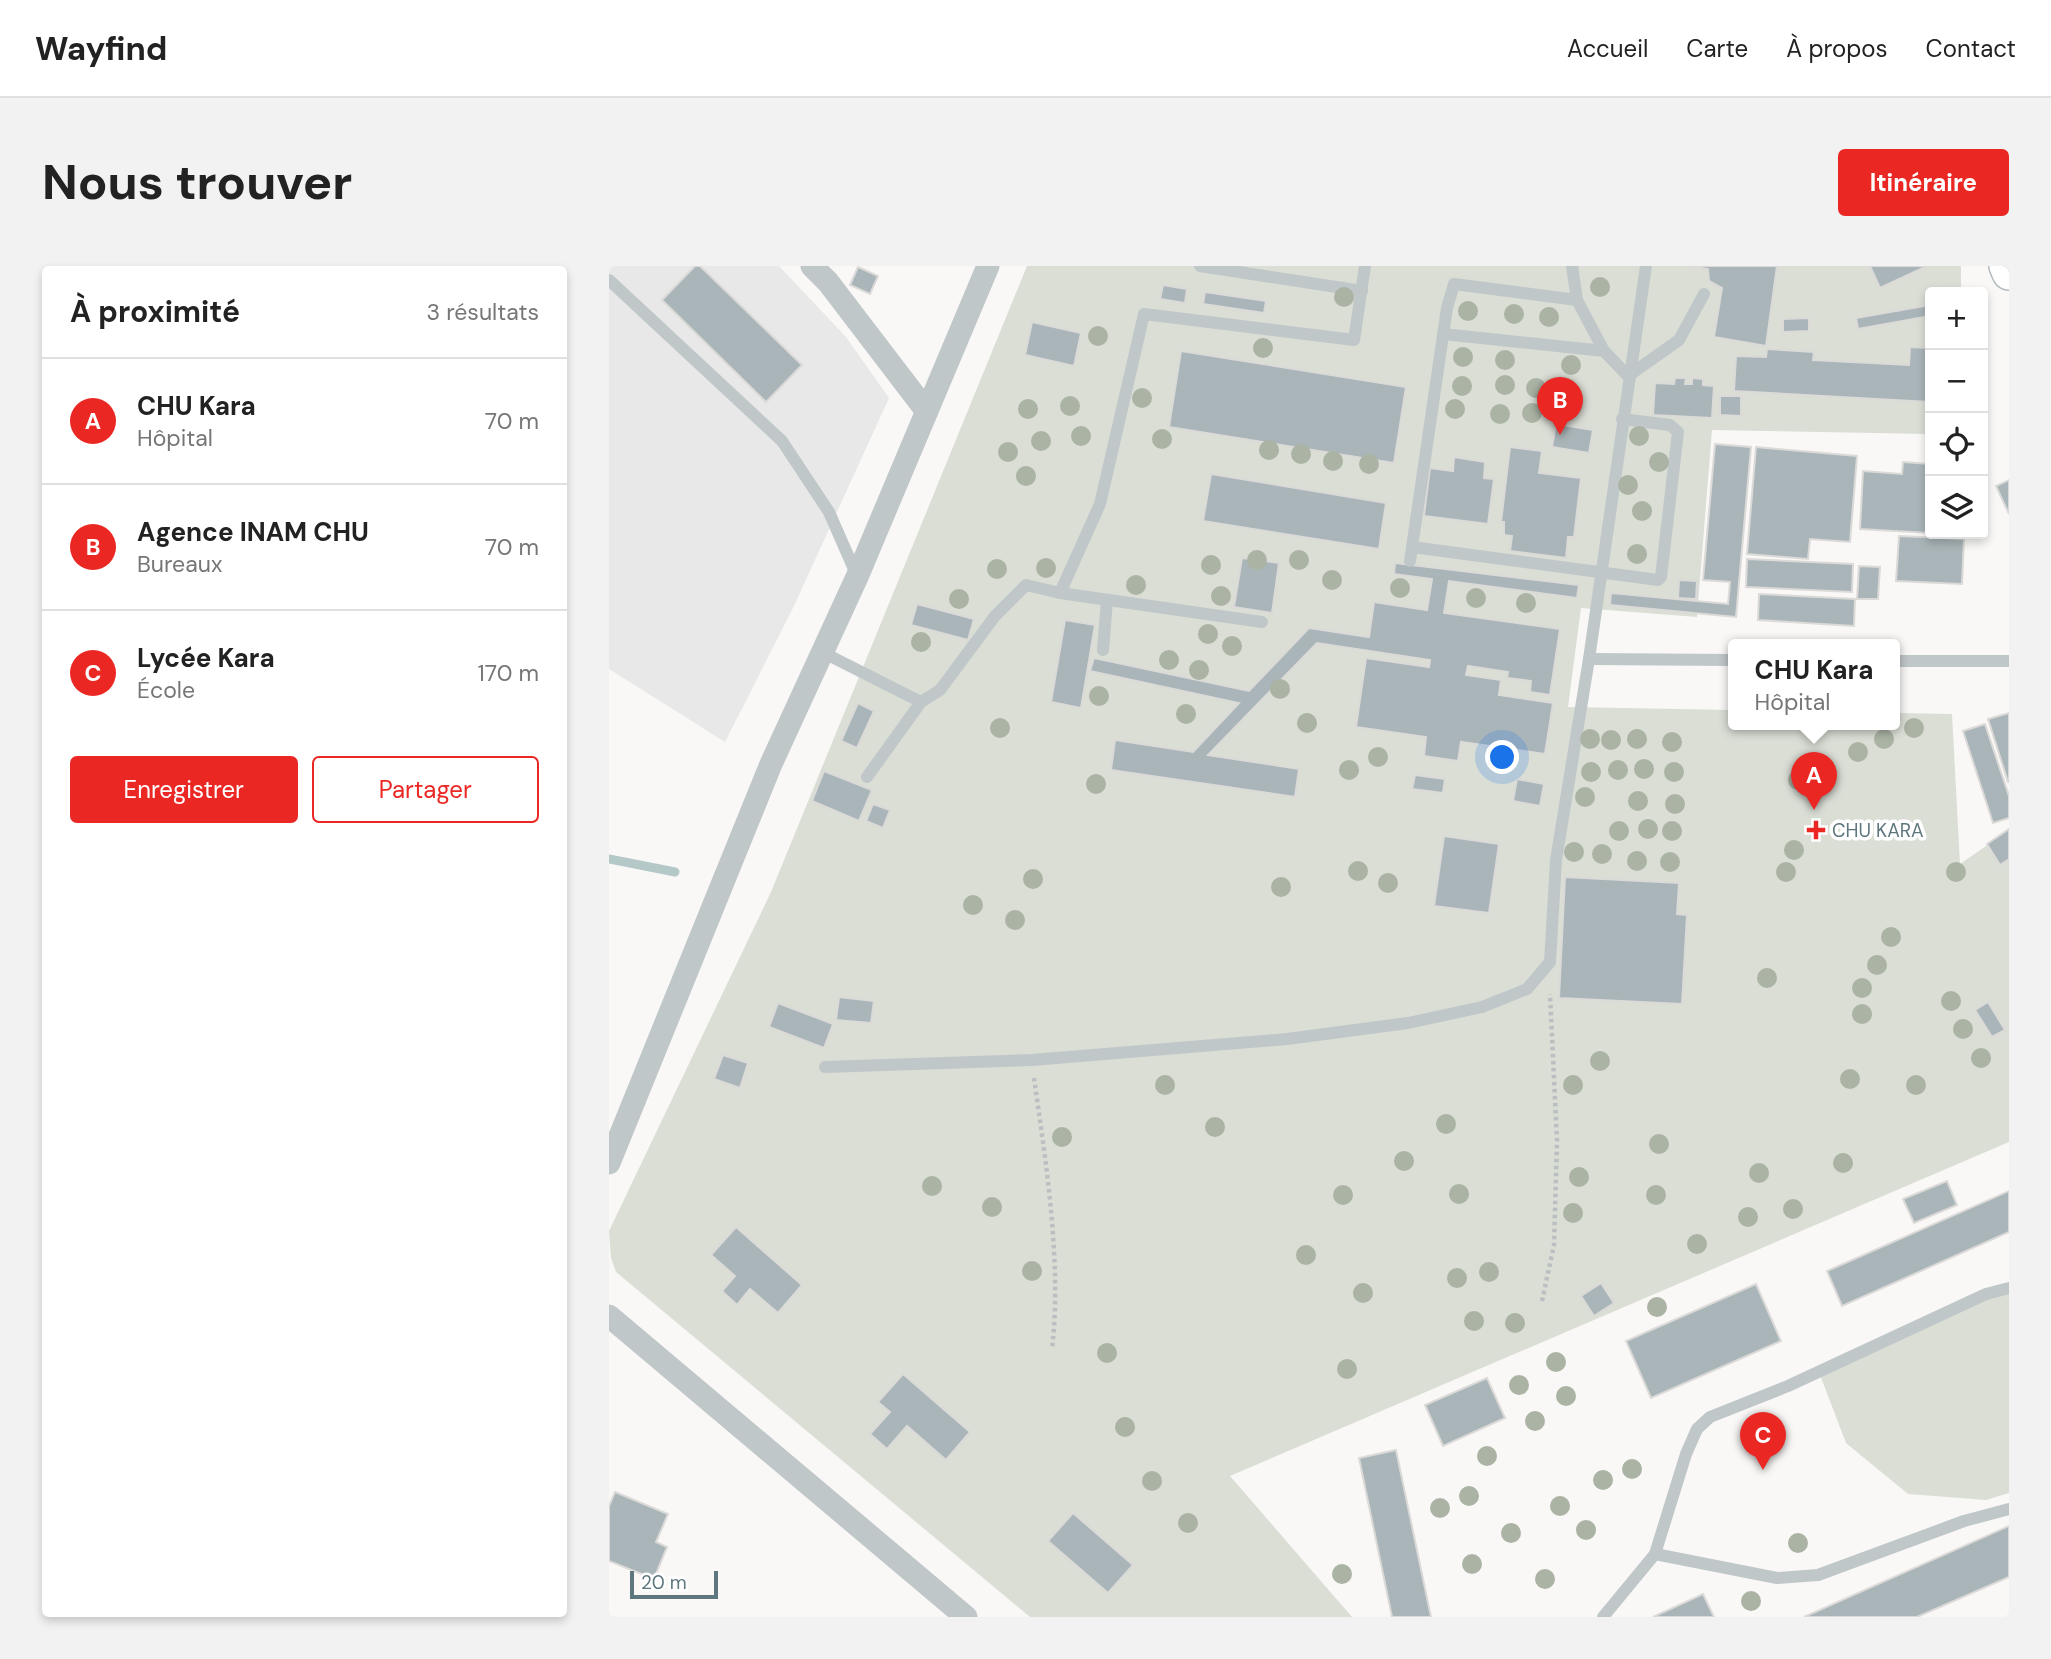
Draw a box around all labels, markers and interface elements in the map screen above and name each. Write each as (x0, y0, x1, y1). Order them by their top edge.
text: Wayfind (35, 27, 167, 70)
text: Accueil (1567, 33, 1648, 64)
text: Carte (1686, 33, 1748, 64)
text: À propos (1786, 33, 1888, 64)
text: Contact (1926, 33, 2016, 64)
button: Itinéraire (1838, 149, 2009, 216)
text: Nous trouver (42, 150, 352, 214)
map controls (1925, 287, 1988, 539)
button: + (1925, 287, 1988, 350)
text: À proximité (70, 292, 240, 331)
text: 3 résultats (427, 297, 539, 327)
button: − (1925, 350, 1988, 413)
pin: B (1537, 377, 1583, 435)
text: CHU Kara (137, 389, 256, 423)
text: A (85, 406, 101, 436)
text: 70 m (485, 406, 539, 436)
button: locate (1925, 413, 1988, 476)
text: Hôpital (137, 423, 213, 453)
button: layers (1925, 476, 1988, 539)
text: Agence INAM CHU (137, 515, 369, 549)
text: B (86, 532, 100, 562)
text: 70 m (485, 532, 539, 562)
text: Bureaux (137, 549, 222, 579)
popup (1728, 639, 1900, 730)
text: Lycée Kara (137, 641, 275, 675)
text: CHU Kara (1755, 653, 1873, 687)
text: C (85, 658, 101, 688)
text: 170 m (478, 658, 539, 688)
text: École (137, 675, 195, 705)
text: Hôpital (1755, 687, 1830, 717)
your location (1485, 740, 1519, 774)
pin: A (1791, 752, 1837, 810)
button: Enregistrer (70, 756, 298, 823)
button: Partager (312, 756, 539, 823)
place label: CHU KARA (1832, 818, 1924, 843)
marker: CHU KARA (1806, 820, 1826, 840)
pin: C (1740, 1412, 1786, 1470)
scale bar (630, 1568, 717, 1600)
text: 20 m (641, 1570, 687, 1595)

